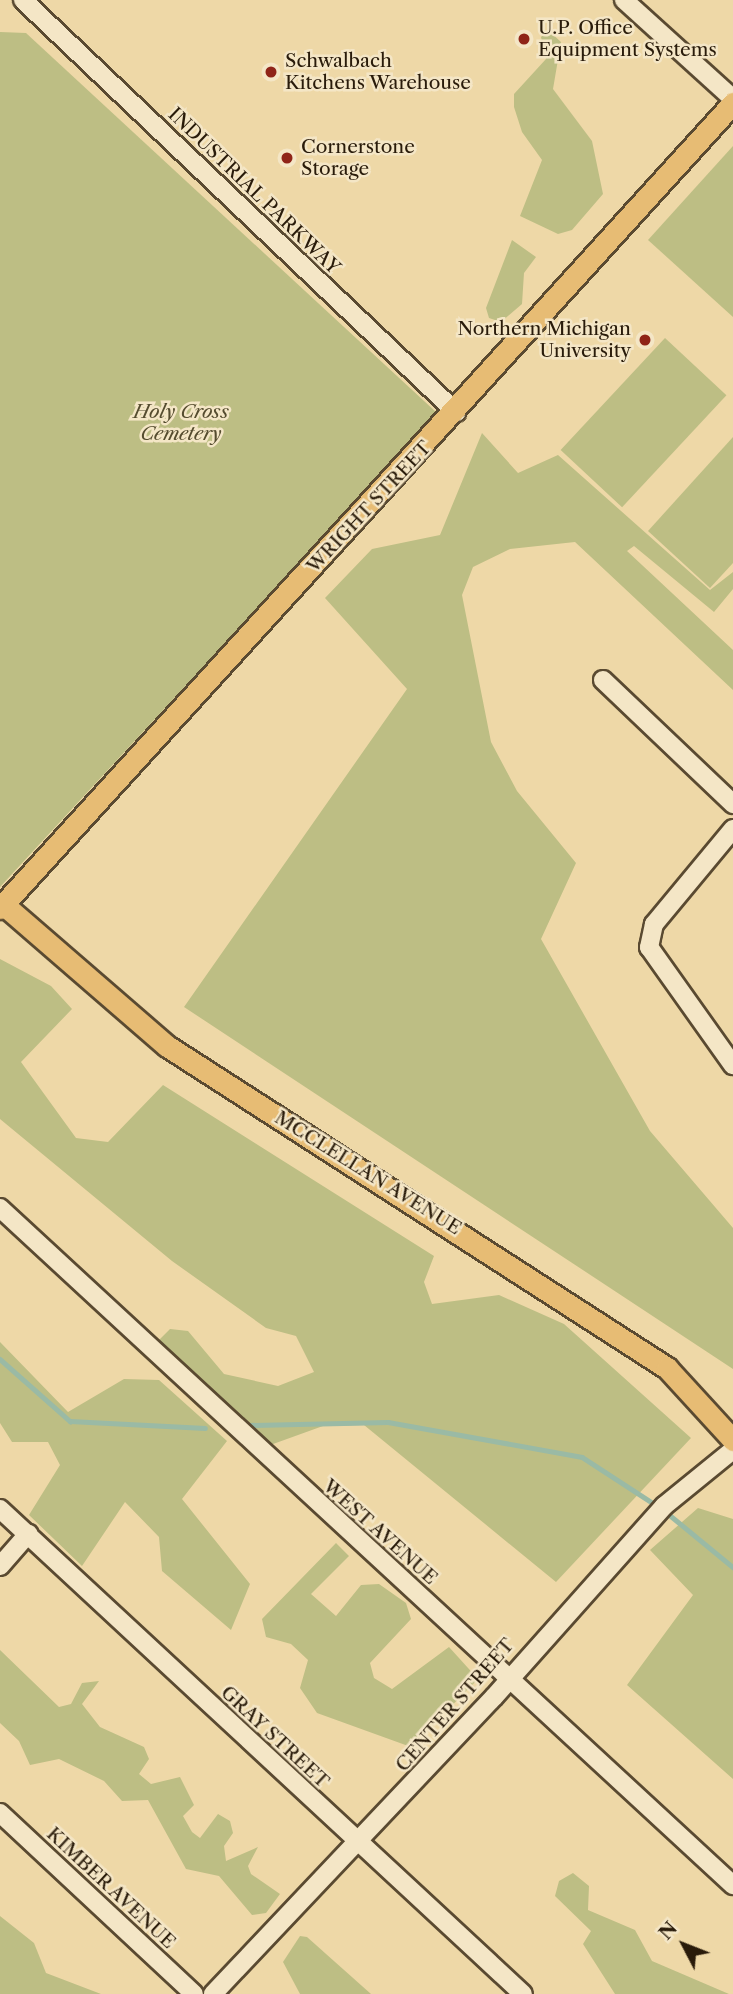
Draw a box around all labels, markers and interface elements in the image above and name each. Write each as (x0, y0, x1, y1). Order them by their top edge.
place label: U.P. Office Equipment Systems (538, 17, 717, 61)
marker: U.P. Office Equipment Systems (516, 31, 532, 47)
place label: Schwalbach Kitchens Warehouse (285, 50, 472, 94)
marker: Schwalbach Kitchens Warehouse (263, 64, 279, 80)
street label: INDUSTRIAL PARKWAY (163, 103, 345, 279)
place label: Cornerstone Storage (301, 136, 415, 180)
marker: Cornerstone Storage (279, 150, 295, 166)
place label: Northern Michigan University (457, 318, 631, 362)
marker: Northern Michigan University (637, 332, 653, 348)
park label: Holy Cross Cemetery (133, 401, 229, 445)
street label: WRIGHT STREET (302, 436, 436, 578)
street label: MCCLELLAN AVENUE (270, 1106, 466, 1240)
street label: WEST AVENUE (318, 1474, 442, 1590)
street label: CENTER STREET (391, 1634, 519, 1776)
street label: GRAY STREET (216, 1681, 334, 1793)
street label: KIMBER AVENUE (41, 1822, 181, 1954)
north arrow (649, 1910, 719, 1980)
text: N (654, 1917, 682, 1944)

